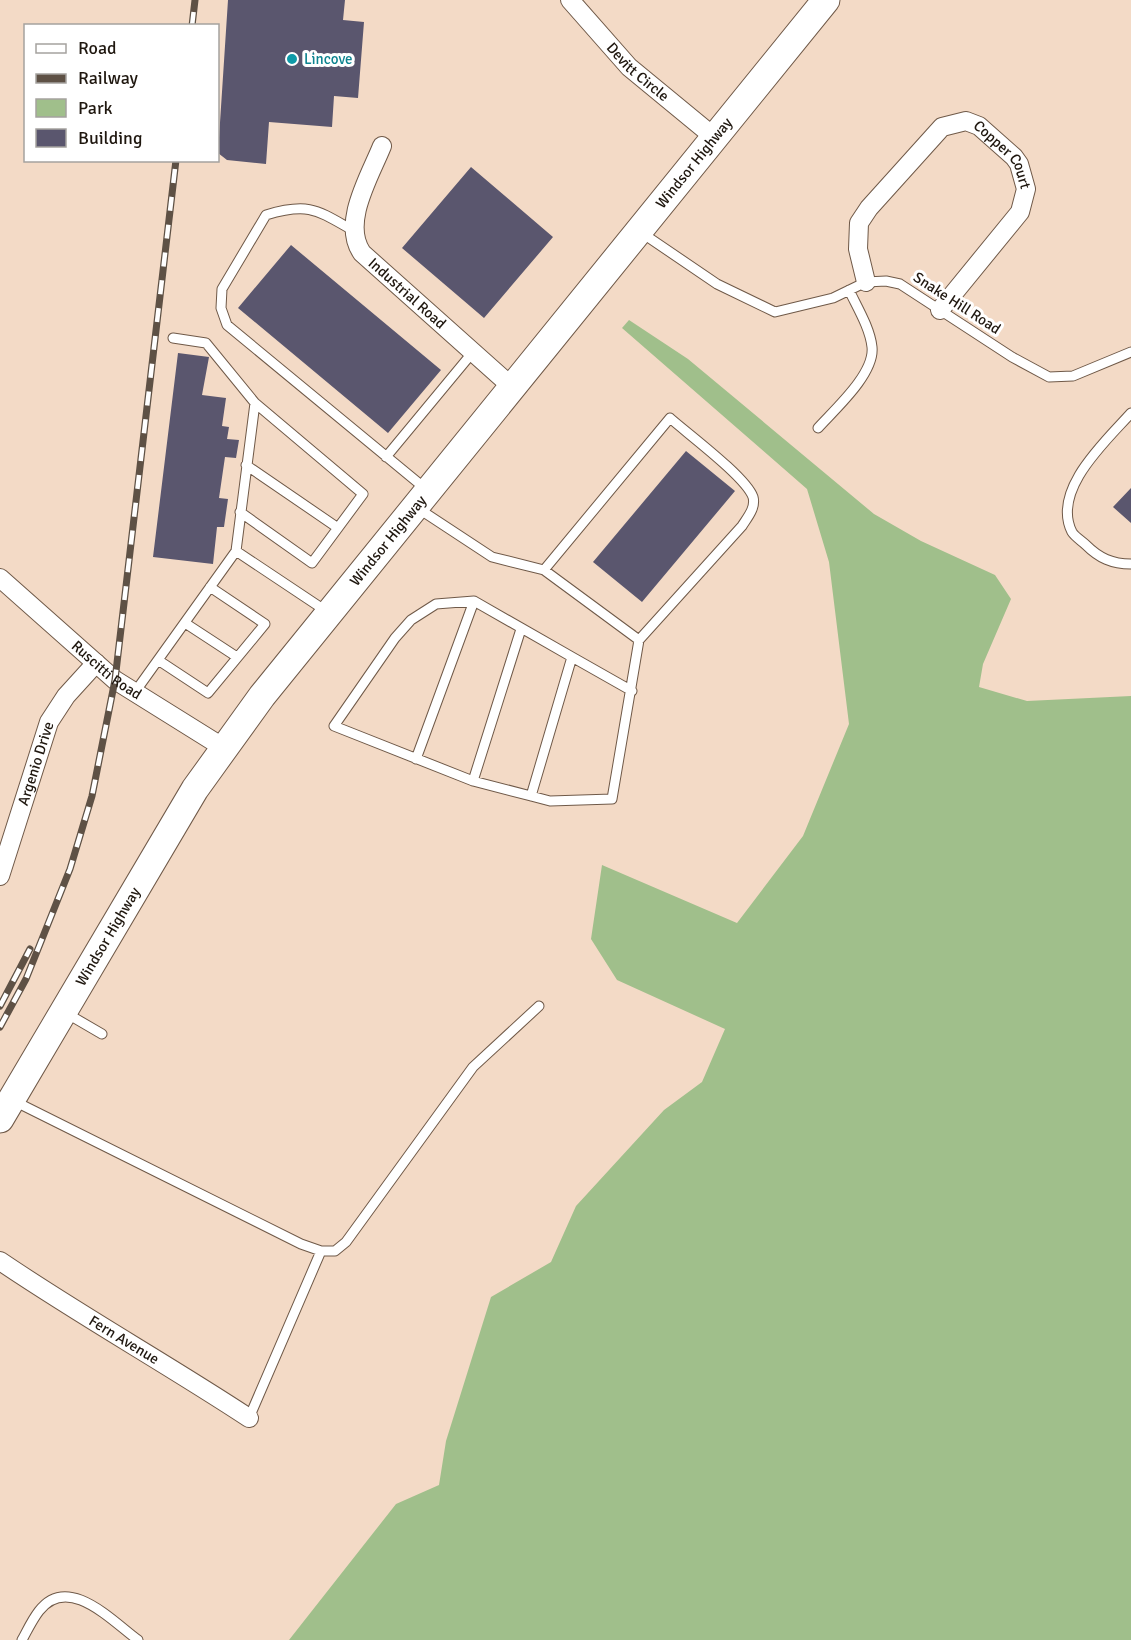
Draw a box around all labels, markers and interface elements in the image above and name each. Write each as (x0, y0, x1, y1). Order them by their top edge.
legend (24, 24, 219, 162)
text: Road (78, 37, 117, 59)
street label: Devitt Circle (603, 39, 673, 105)
place label: Lincove (304, 50, 353, 68)
marker: Lincove (285, 52, 299, 66)
text: Railway (78, 67, 139, 89)
text: Park (78, 97, 113, 119)
street label: Windsor Highway (652, 114, 736, 212)
street label: Copper Court (970, 116, 1035, 191)
text: Building (78, 127, 142, 149)
street label: Industrial Road (365, 254, 450, 333)
street label: Snake Hill Road (910, 268, 1004, 338)
street label: Windsor Highway (346, 492, 430, 589)
street label: Ruscitti Road (68, 637, 145, 703)
street label: Argenio Drive (14, 719, 58, 808)
street label: Windsor Highway (72, 884, 144, 989)
street label: Fern Avenue (86, 1312, 162, 1368)

